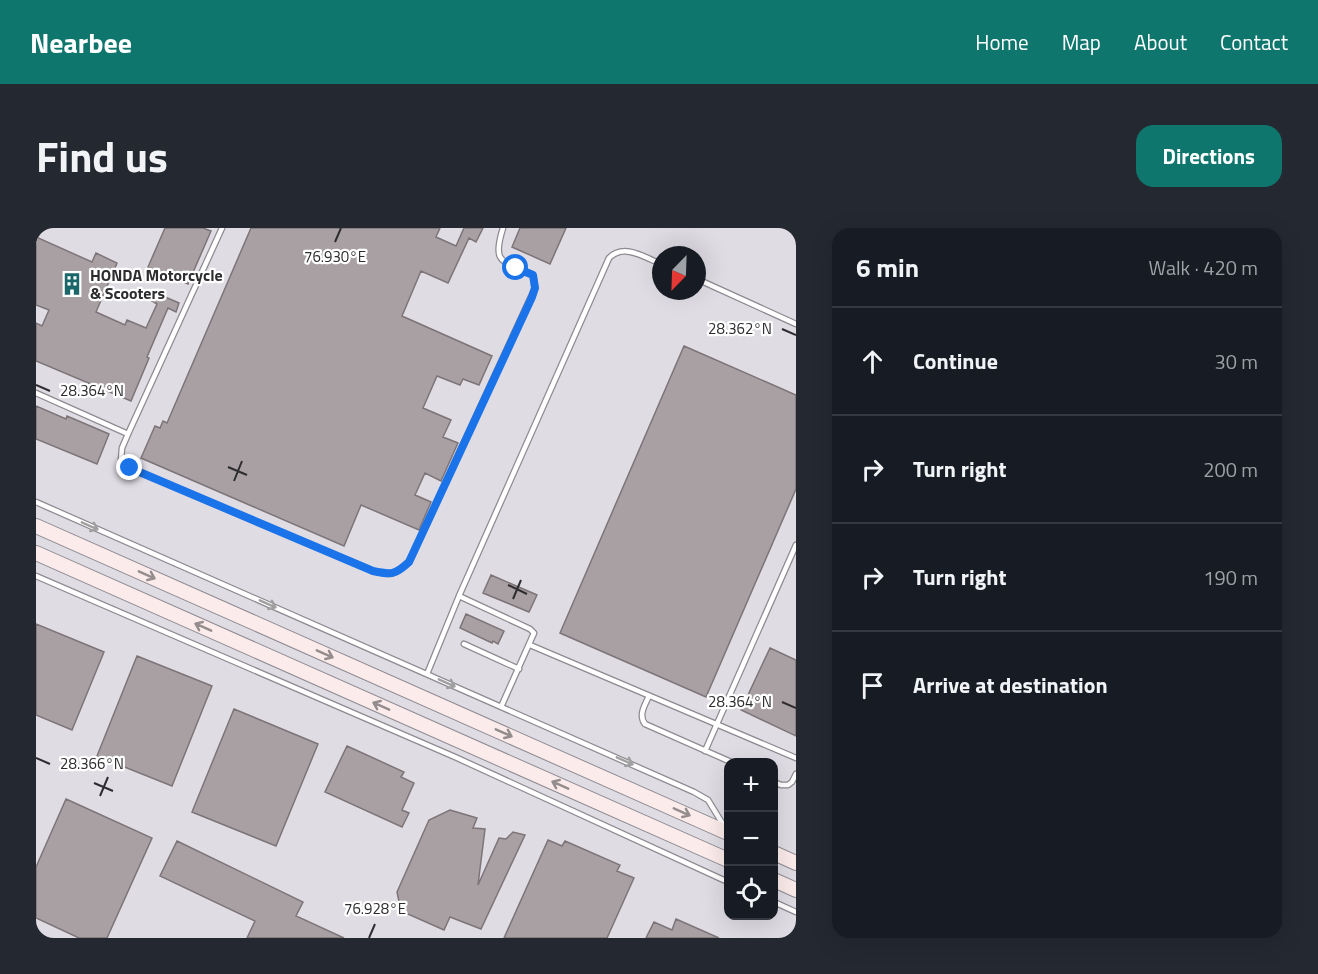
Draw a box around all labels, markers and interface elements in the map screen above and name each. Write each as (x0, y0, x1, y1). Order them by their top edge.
text: Nearbee (30, 21, 132, 64)
text: Home (975, 26, 1029, 58)
text: Map (1062, 26, 1101, 58)
text: About (1134, 26, 1187, 58)
text: Contact (1220, 26, 1288, 58)
text: Find us (36, 124, 168, 188)
button: Directions (1136, 125, 1282, 187)
text: 76.930°E (304, 245, 366, 268)
north arrow (652, 246, 706, 300)
text: 6 min (856, 248, 919, 287)
text: Walk · 420 m (1149, 252, 1258, 283)
route start (502, 254, 528, 280)
place label: HONDA Motorcycle & Scooters (90, 263, 223, 305)
building icon: HONDA Motorcycle & Scooters (59, 271, 85, 297)
text: 28.362°N (708, 317, 772, 340)
text: Continue (913, 344, 998, 378)
icon: ahead (856, 345, 889, 378)
text: 30 m (1214, 346, 1258, 377)
text: 28.364°N (60, 379, 124, 402)
text: Turn right (913, 452, 1007, 486)
icon: right (856, 453, 889, 486)
route end (116, 454, 142, 480)
text: 200 m (1203, 454, 1258, 485)
one-way arrow (80, 521, 98, 532)
text: Turn right (913, 560, 1007, 594)
icon: right (856, 561, 889, 594)
text: 190 m (1203, 562, 1258, 593)
one-way arrow (137, 570, 156, 581)
one-way arrow (259, 600, 277, 611)
one-way arrow (195, 621, 213, 632)
one-way arrow (316, 649, 334, 661)
text: Arrive at destination (913, 668, 1108, 702)
icon: arrive (856, 669, 889, 702)
one-way arrow (437, 678, 455, 689)
text: 28.364°N (708, 690, 772, 713)
one-way arrow (373, 700, 391, 711)
one-way arrow (494, 728, 512, 740)
text: 28.366°N (60, 752, 124, 775)
one-way arrow (616, 756, 634, 768)
map controls (724, 758, 778, 920)
button: + (724, 758, 778, 812)
one-way arrow (551, 779, 569, 790)
one-way arrow (672, 807, 690, 819)
button: − (724, 812, 778, 866)
button: locate (724, 866, 778, 920)
text: 76.928°E (344, 897, 406, 920)

